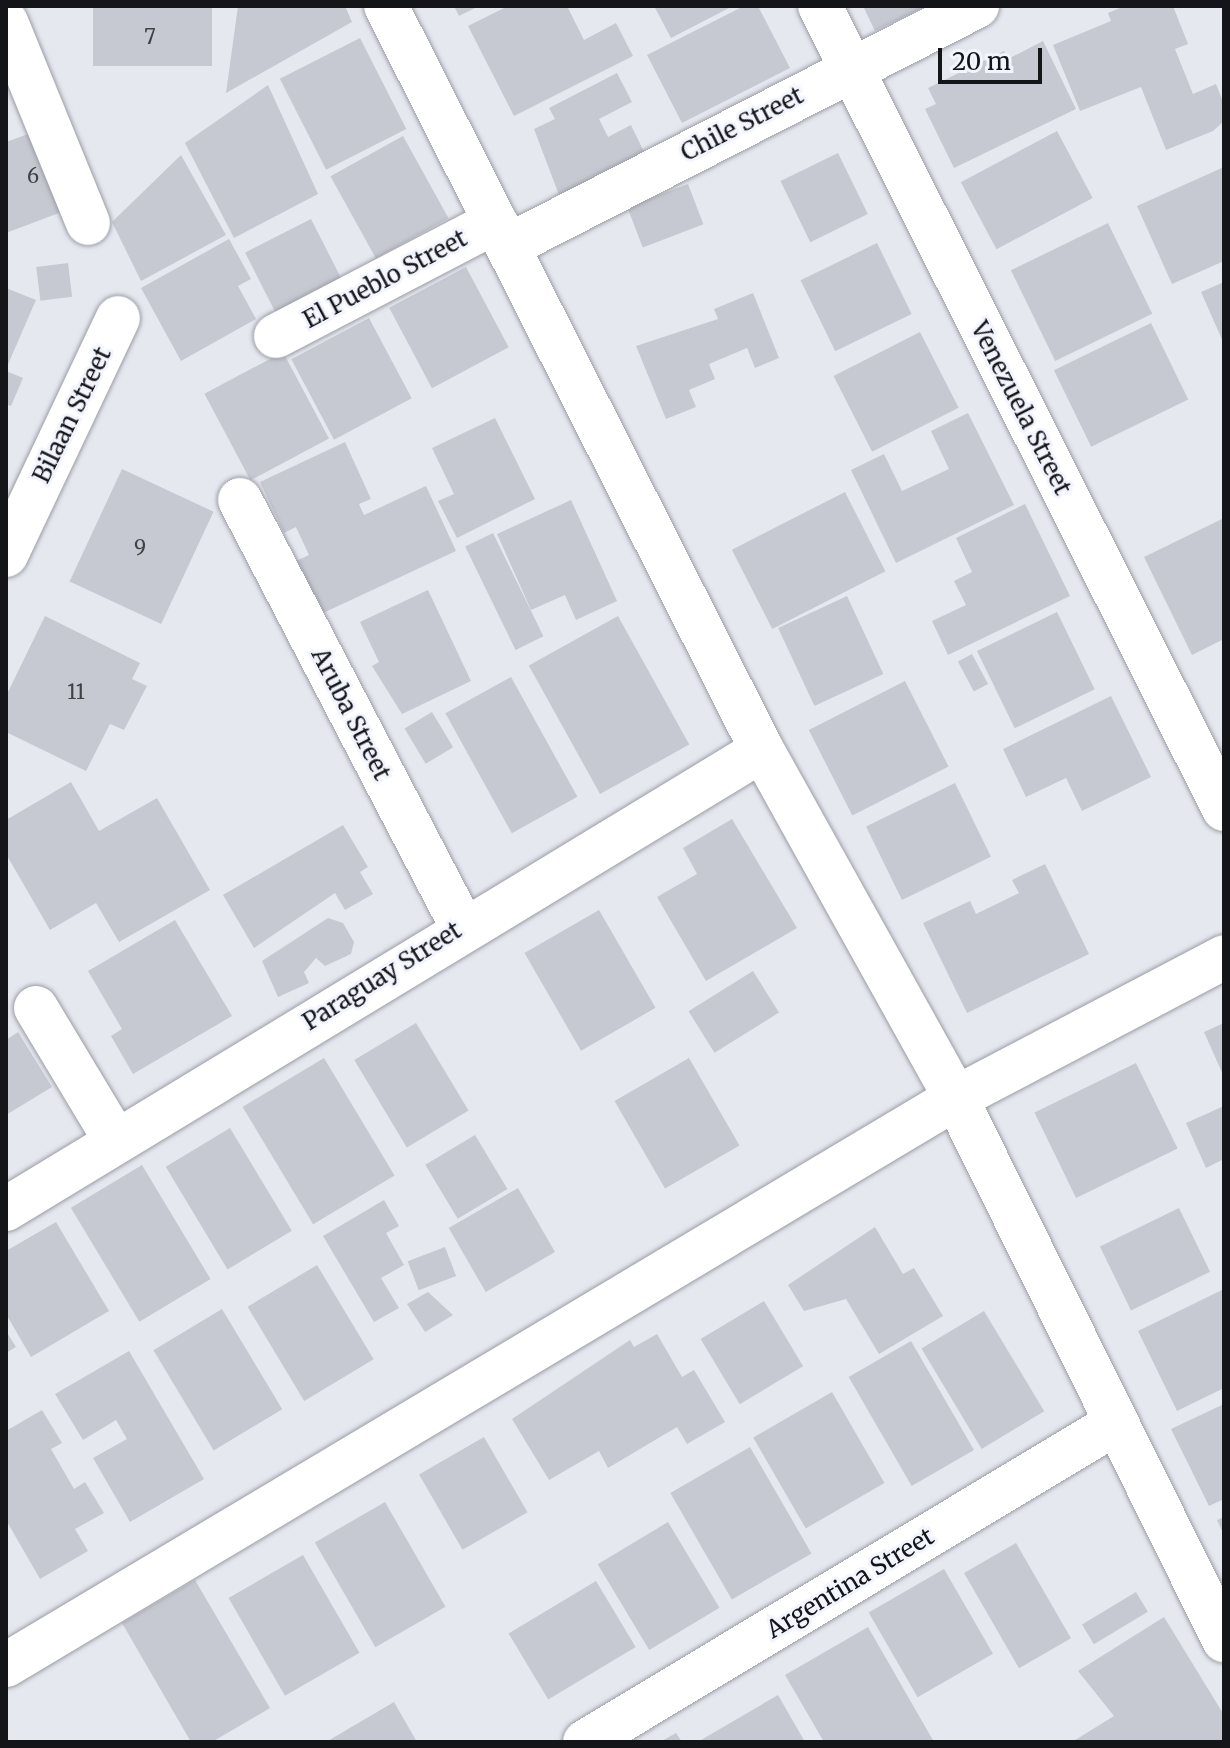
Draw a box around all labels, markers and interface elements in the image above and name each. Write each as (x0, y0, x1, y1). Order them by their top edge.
house number: 7 (144, 24, 156, 48)
scale bar (942, 32, 1046, 82)
text: 20 m (952, 46, 1011, 77)
street label: Chile Street (676, 81, 808, 167)
house number: 6 (27, 163, 39, 187)
street label: El Pueblo Street (298, 224, 472, 334)
street label: Venezuela Street (965, 316, 1077, 500)
street label: Bilaan Street (27, 342, 117, 488)
house number: 9 (134, 535, 146, 559)
street label: Aruba Street (305, 643, 397, 785)
house number: 11 (67, 679, 85, 703)
street label: Paraguay Street (297, 916, 467, 1036)
street label: Argentina Street (761, 1522, 939, 1644)

